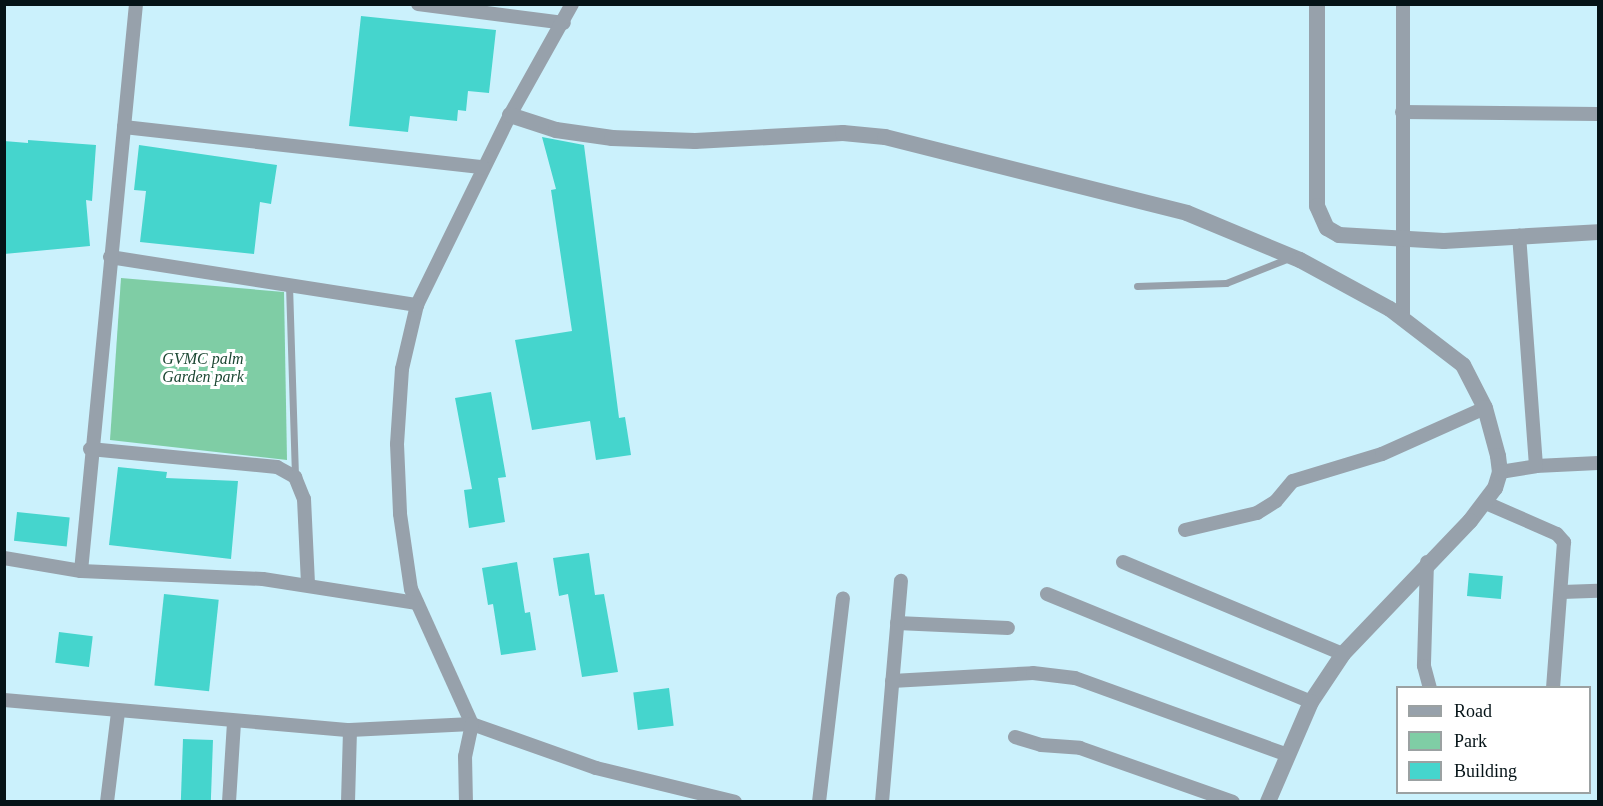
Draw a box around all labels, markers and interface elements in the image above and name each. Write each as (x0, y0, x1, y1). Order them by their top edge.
park label: GVMC palm Garden park (162, 349, 244, 387)
legend (1396, 686, 1591, 794)
text: Road (1454, 701, 1492, 721)
text: Park (1454, 731, 1487, 751)
text: Building (1454, 761, 1517, 781)

